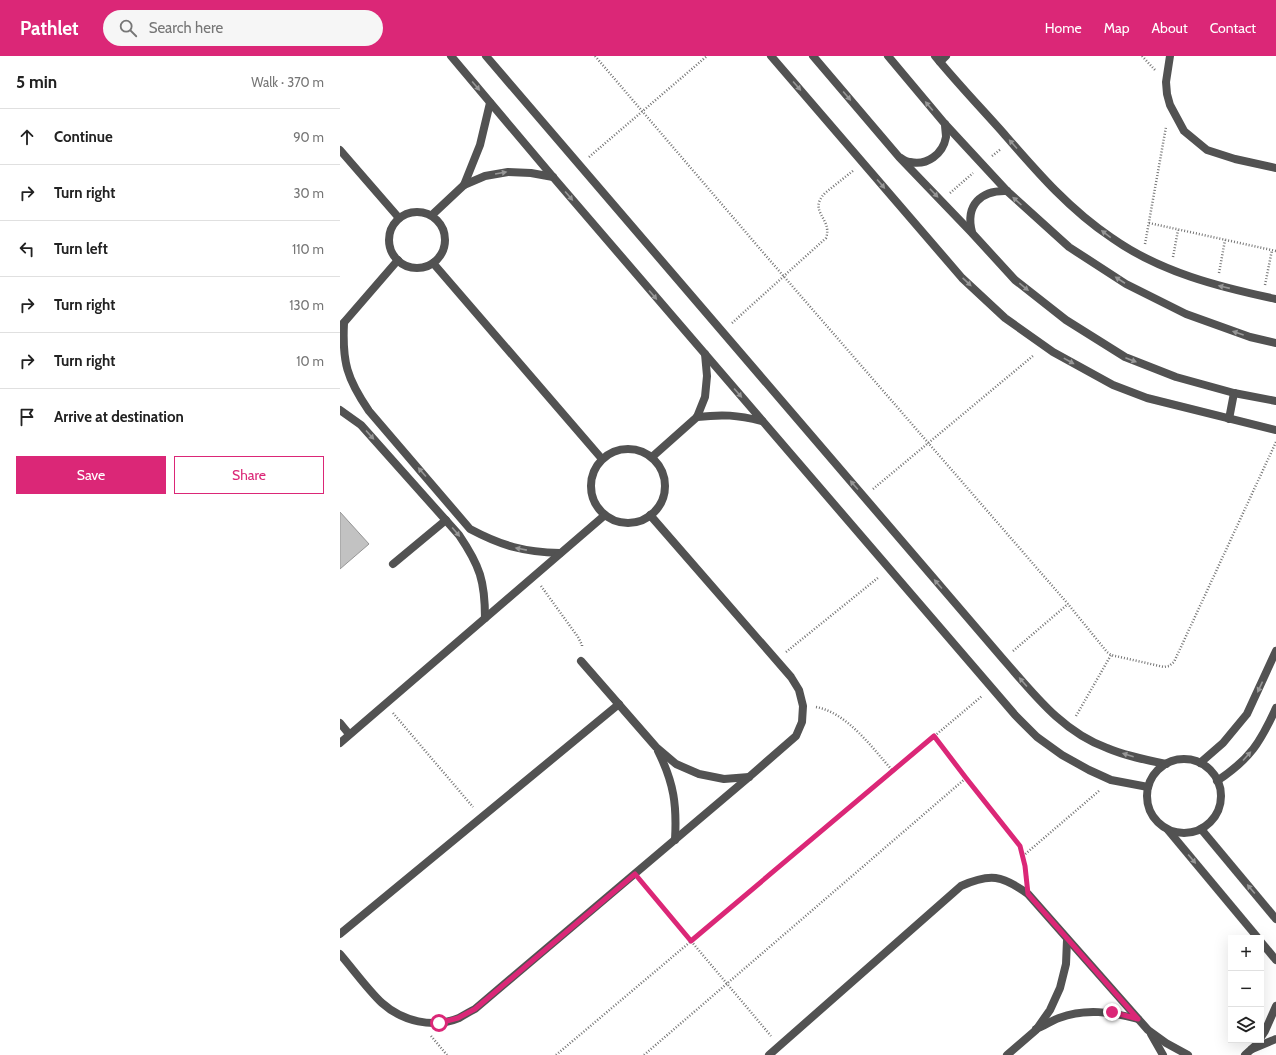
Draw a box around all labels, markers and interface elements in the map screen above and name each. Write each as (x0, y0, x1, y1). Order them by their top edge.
search box (103, 10, 383, 46)
text: Pathlet (20, 17, 79, 40)
icon: search (117, 17, 139, 39)
text: Search here (149, 19, 223, 37)
text: Home (1045, 19, 1082, 37)
text: Map (1104, 19, 1129, 37)
text: About (1151, 19, 1188, 37)
text: Contact (1210, 19, 1256, 37)
text: 5 min (16, 72, 57, 92)
text: Walk · 370 m (251, 74, 324, 90)
one-way arrow (792, 80, 801, 91)
one-way arrow (471, 81, 480, 91)
one-way arrow (842, 91, 851, 102)
one-way arrow (925, 100, 933, 111)
icon: ahead (16, 126, 38, 148)
text: Continue (54, 128, 113, 146)
text: 90 m (293, 129, 324, 145)
one-way arrow (1008, 139, 1018, 149)
one-way arrow (495, 170, 507, 176)
one-way arrow (877, 179, 886, 190)
icon: right (16, 182, 38, 204)
text: Turn right (54, 184, 115, 202)
text: 30 m (294, 185, 324, 201)
one-way arrow (929, 188, 938, 198)
one-way arrow (564, 190, 573, 201)
one-way arrow (1012, 196, 1023, 205)
one-way arrow (1101, 230, 1112, 238)
icon: left (16, 238, 38, 260)
text: Turn left (54, 240, 108, 258)
text: 110 m (292, 241, 324, 257)
one-way arrow (1114, 277, 1126, 284)
one-way arrow (961, 278, 972, 287)
one-way arrow (1018, 282, 1029, 291)
one-way arrow (1218, 283, 1231, 289)
one-way arrow (649, 289, 658, 300)
icon: right (16, 294, 38, 316)
text: Turn right (54, 296, 115, 314)
text: 130 m (289, 297, 324, 313)
one-way arrow (1232, 330, 1244, 336)
icon: right (16, 350, 38, 372)
text: Turn right (54, 352, 115, 370)
text: 10 m (296, 353, 324, 369)
one-way arrow (1125, 357, 1137, 363)
one-way arrow (1063, 358, 1075, 365)
one-way arrow (734, 388, 743, 398)
icon: arrive (16, 406, 38, 428)
text: Arrive at destination (54, 408, 184, 426)
one-way arrow (365, 430, 374, 440)
button: Save (16, 456, 166, 494)
button: Share (174, 456, 324, 494)
one-way arrow (417, 467, 426, 478)
one-way arrow (849, 480, 858, 490)
one-way arrow (452, 527, 461, 537)
one-way arrow (515, 546, 528, 552)
one-way arrow (934, 578, 943, 589)
one-way arrow (1019, 677, 1028, 688)
one-way arrow (1257, 681, 1263, 692)
one-way arrow (1243, 751, 1252, 761)
one-way arrow (1122, 752, 1134, 758)
one-way arrow (1188, 854, 1197, 865)
one-way arrow (1247, 883, 1255, 894)
map controls (1228, 935, 1264, 1043)
button: + (1228, 935, 1264, 971)
button: − (1228, 971, 1264, 1007)
route end (1103, 1003, 1121, 1021)
button: layers (1228, 1007, 1264, 1043)
route start (430, 1014, 448, 1032)

